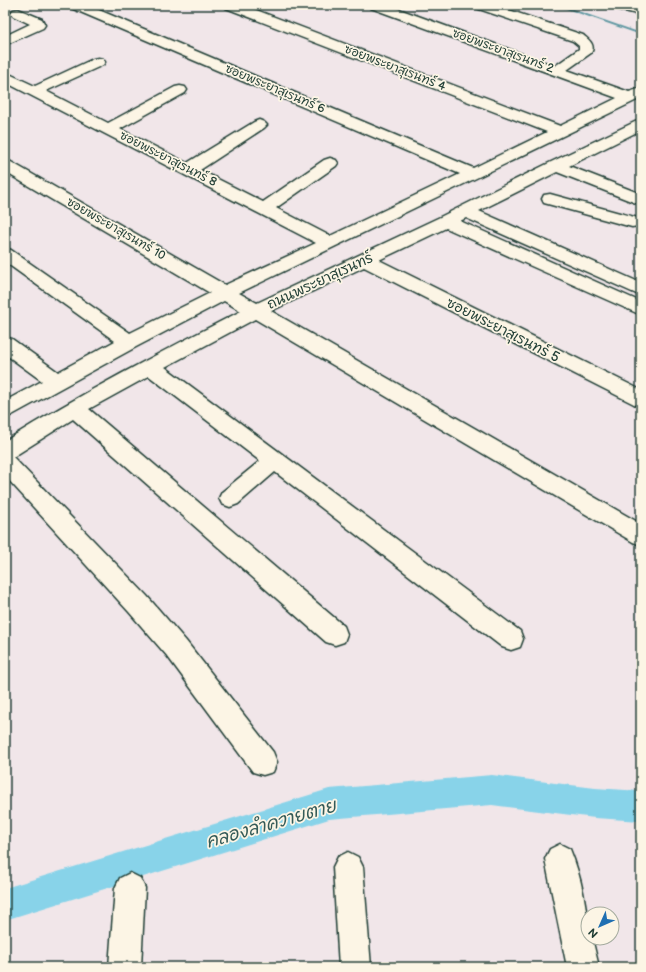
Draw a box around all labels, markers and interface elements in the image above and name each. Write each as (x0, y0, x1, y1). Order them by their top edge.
street label: ซอยพระยาสุเรนทร์ 2 (450, 25, 556, 77)
street label: ซอยพระยาสุเรนทร์ 4 (342, 41, 449, 95)
street label: ซอยพระยาสุเรนทร์ 6 (222, 60, 328, 118)
street label: ซอยพระยาสุเรนทร์ 8 (116, 127, 220, 191)
street label: ซอยพระยาสุเรนทร์ 10 (63, 194, 169, 264)
street label: ถนนพระยาสุเรนทร์ (264, 248, 377, 314)
street label: ซอยพระยาสุเรนทร์ 5 (443, 293, 563, 367)
water label: คลองลำควายตาย (203, 794, 340, 853)
north arrow (580, 906, 620, 946)
text: N (586, 925, 601, 940)

